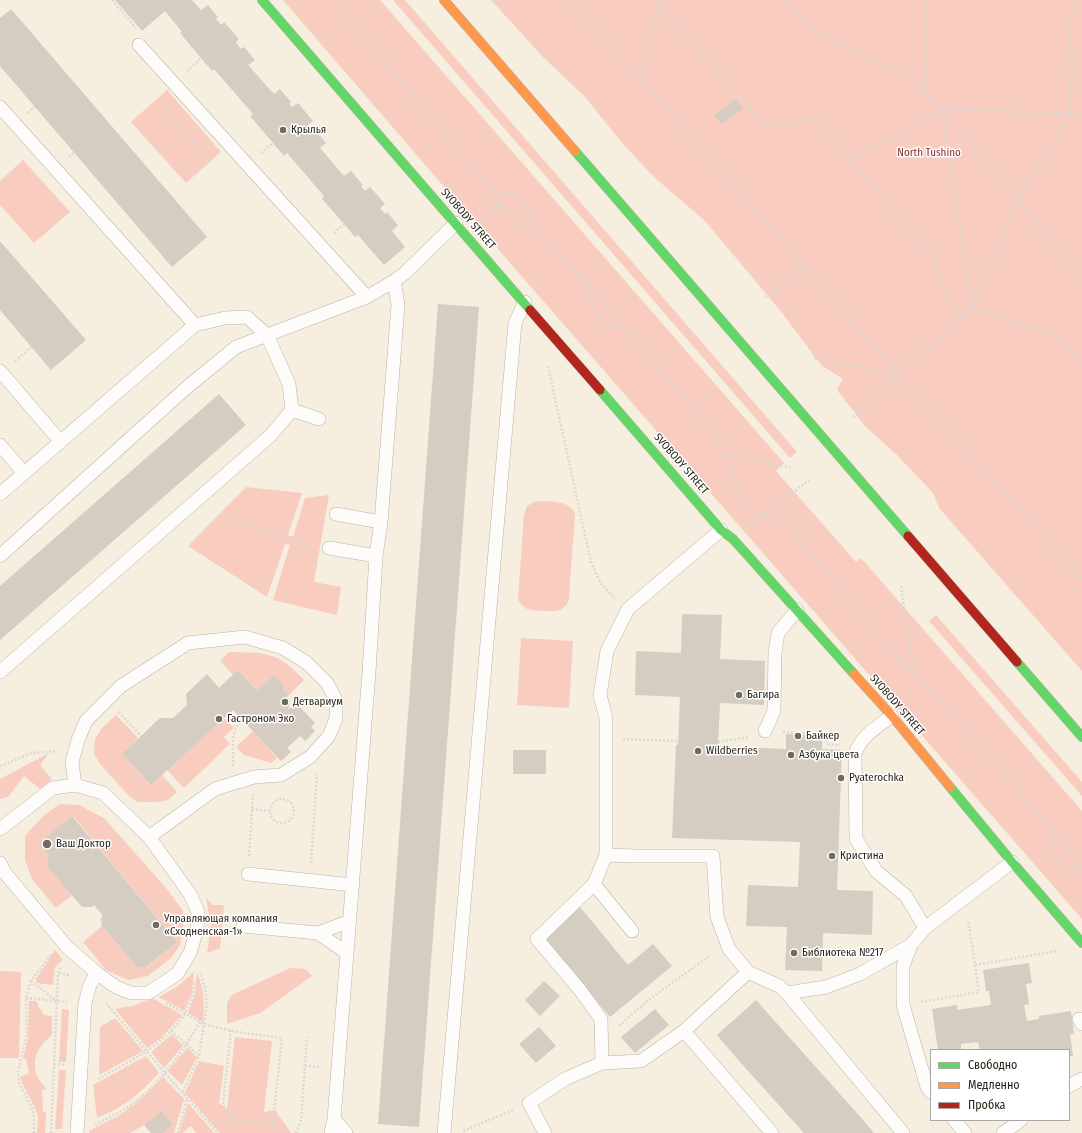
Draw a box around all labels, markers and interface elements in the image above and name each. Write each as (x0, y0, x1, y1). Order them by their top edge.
place label: Крылья (291, 123, 326, 137)
marker: Крылья (278, 125, 288, 135)
park label: North Tushino (897, 146, 961, 160)
street label: SVOBODY STREET (438, 186, 498, 252)
street label: SVOBODY STREET (651, 431, 711, 497)
street label: SVOBODY STREET (867, 672, 927, 738)
place label: Багира (747, 688, 779, 702)
marker: Багира (734, 690, 744, 700)
place label: Детвариум (293, 695, 343, 709)
marker: Детвариум (280, 697, 290, 707)
place label: Гастроном Эко (227, 712, 294, 726)
marker: Гастроном Эко (214, 714, 224, 724)
place label: Байкер (806, 729, 839, 743)
marker: Байкер (793, 731, 803, 741)
place label: Wildberries (706, 744, 758, 758)
marker: Wildberries (693, 746, 703, 756)
place label: Азбука цвета (799, 748, 859, 762)
marker: Азбука цвета (786, 750, 796, 760)
place label: Pyaterochka (849, 771, 904, 785)
marker: Pyaterochka (836, 773, 846, 783)
place label: Ваш Доктор (56, 837, 111, 851)
marker: Ваш Доктор (41, 838, 53, 850)
place label: Кристина (840, 849, 884, 863)
marker: Кристина (827, 851, 837, 861)
place label: Управляющая компания «Сходненская-1» (164, 912, 278, 938)
marker: Управляющая компания «Сходненская-1» (151, 920, 161, 930)
place label: Библиотека №217 (802, 946, 883, 960)
marker: Библиотека №217 (789, 948, 799, 958)
legend (930, 1049, 1070, 1121)
text: Свободно (968, 1058, 1017, 1072)
text: Медленно (968, 1078, 1020, 1092)
text: Пробка (968, 1098, 1006, 1112)

